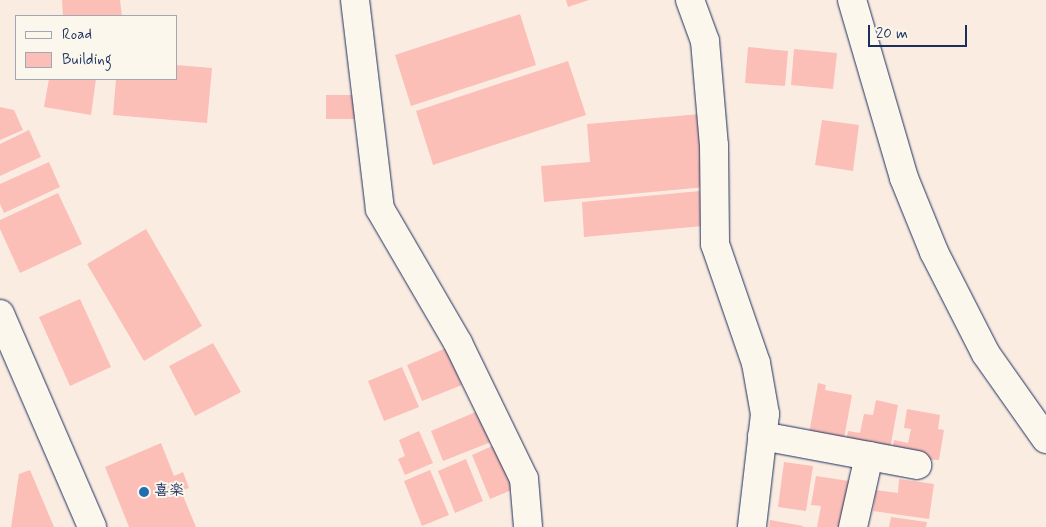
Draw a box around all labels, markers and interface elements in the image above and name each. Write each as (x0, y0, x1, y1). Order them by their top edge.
legend (15, 15, 178, 80)
scale bar (871, 15, 970, 47)
text: 20 m (876, 24, 908, 44)
text: Road (62, 25, 92, 45)
text: Building (62, 50, 112, 70)
place label: 喜楽 (154, 483, 184, 501)
marker: 喜楽 (138, 486, 150, 498)

